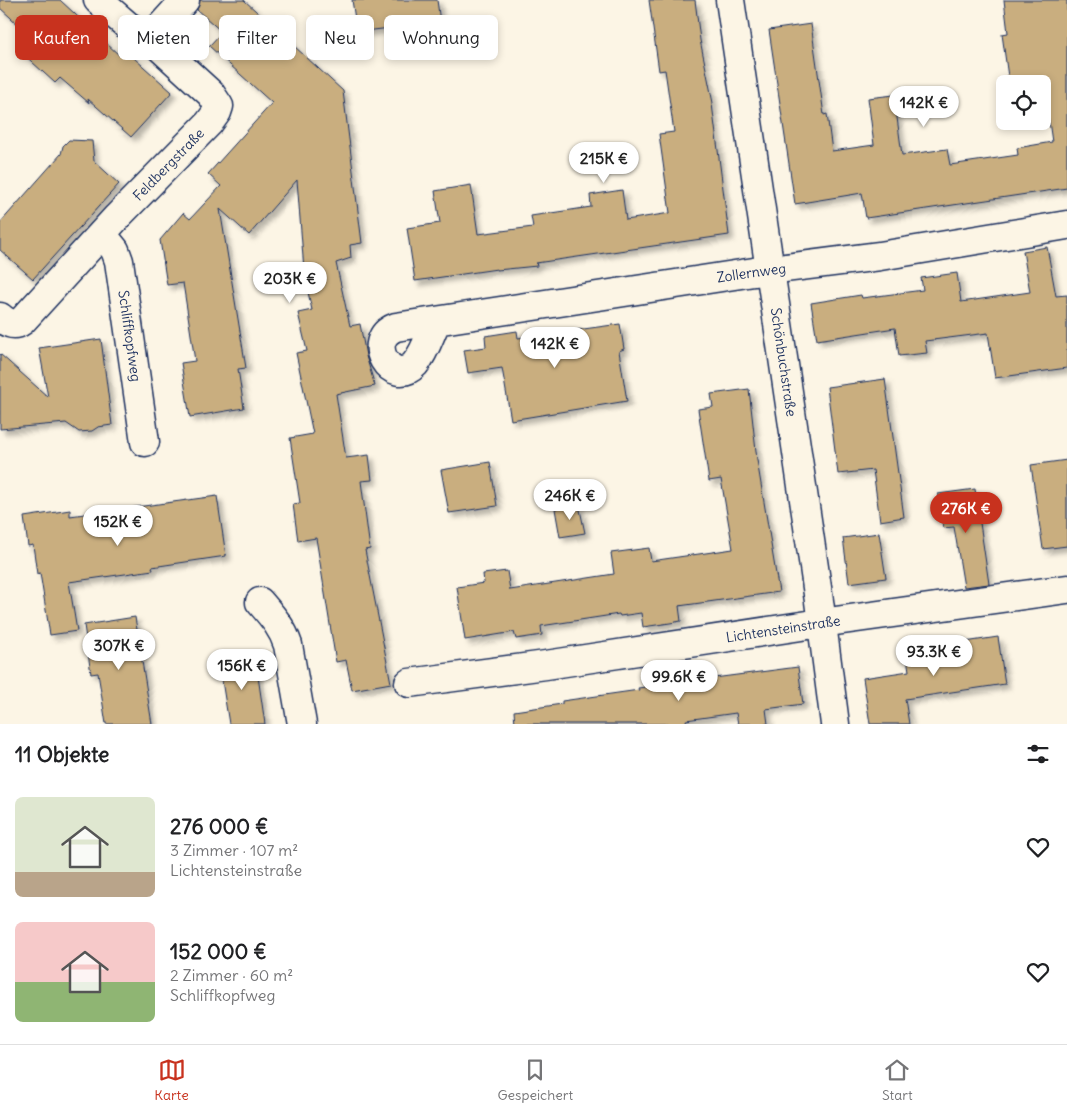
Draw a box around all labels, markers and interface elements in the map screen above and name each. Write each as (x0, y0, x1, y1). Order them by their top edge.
chip: Kaufen (15, 15, 108, 60)
chip: Mieten (118, 15, 209, 60)
chip: Filter (219, 15, 296, 60)
chip: Neu (306, 15, 374, 60)
chip: Wohnung (384, 15, 498, 60)
map controls (996, 75, 1051, 130)
button: locate (996, 75, 1051, 130)
pin: 142K € (883, 86, 965, 128)
text: 142K € (900, 92, 948, 112)
street label: Feldbergstraße (129, 124, 208, 205)
pin: 215K € (563, 142, 645, 184)
text: 215K € (580, 148, 628, 168)
street label: Zollernweg (716, 259, 787, 287)
pin: 203K € (249, 262, 331, 304)
text: 203K € (264, 268, 316, 288)
street label: Schliffkopfweg (114, 289, 145, 383)
street label: Schönbuchstraße (767, 306, 801, 418)
pin: 142K € (514, 326, 596, 369)
text: 142K € (531, 333, 579, 353)
pin: 246K € (529, 478, 611, 521)
text: 246K € (545, 485, 595, 505)
pin: 276K € (925, 492, 1007, 534)
text: 276K € (941, 498, 991, 518)
pin: 152K € (77, 504, 159, 547)
text: 152K € (94, 511, 142, 531)
street label: Lichtensteinstraße (725, 611, 842, 646)
pin: 307K € (78, 628, 160, 671)
pin: 93.3K € (888, 634, 980, 677)
text: 307K € (93, 635, 145, 655)
text: 93.3K € (907, 641, 961, 661)
pin: 156K € (201, 648, 283, 691)
text: 156K € (218, 655, 266, 675)
pin: 99.6K € (633, 660, 725, 702)
text: 99.6K € (652, 666, 706, 686)
icon: filters (1024, 740, 1052, 768)
text: 11 Objekte (15, 741, 109, 768)
text: 276 000 € (170, 813, 269, 840)
icon: home (55, 817, 115, 877)
icon: heart (1024, 833, 1052, 861)
text: 3 Zimmer · 107 m² (170, 840, 298, 860)
text: Lichtensteinstraße (170, 860, 302, 880)
text: 152 000 € (170, 938, 267, 965)
icon: home (55, 942, 115, 1002)
icon: heart (1024, 958, 1052, 986)
text: 2 Zimmer · 60 m² (170, 965, 293, 985)
text: Schliffkopfweg (170, 985, 275, 1005)
tab: Karte (154, 1056, 189, 1104)
tab: Gespeichert (497, 1056, 573, 1104)
tab: Start (882, 1056, 913, 1104)

